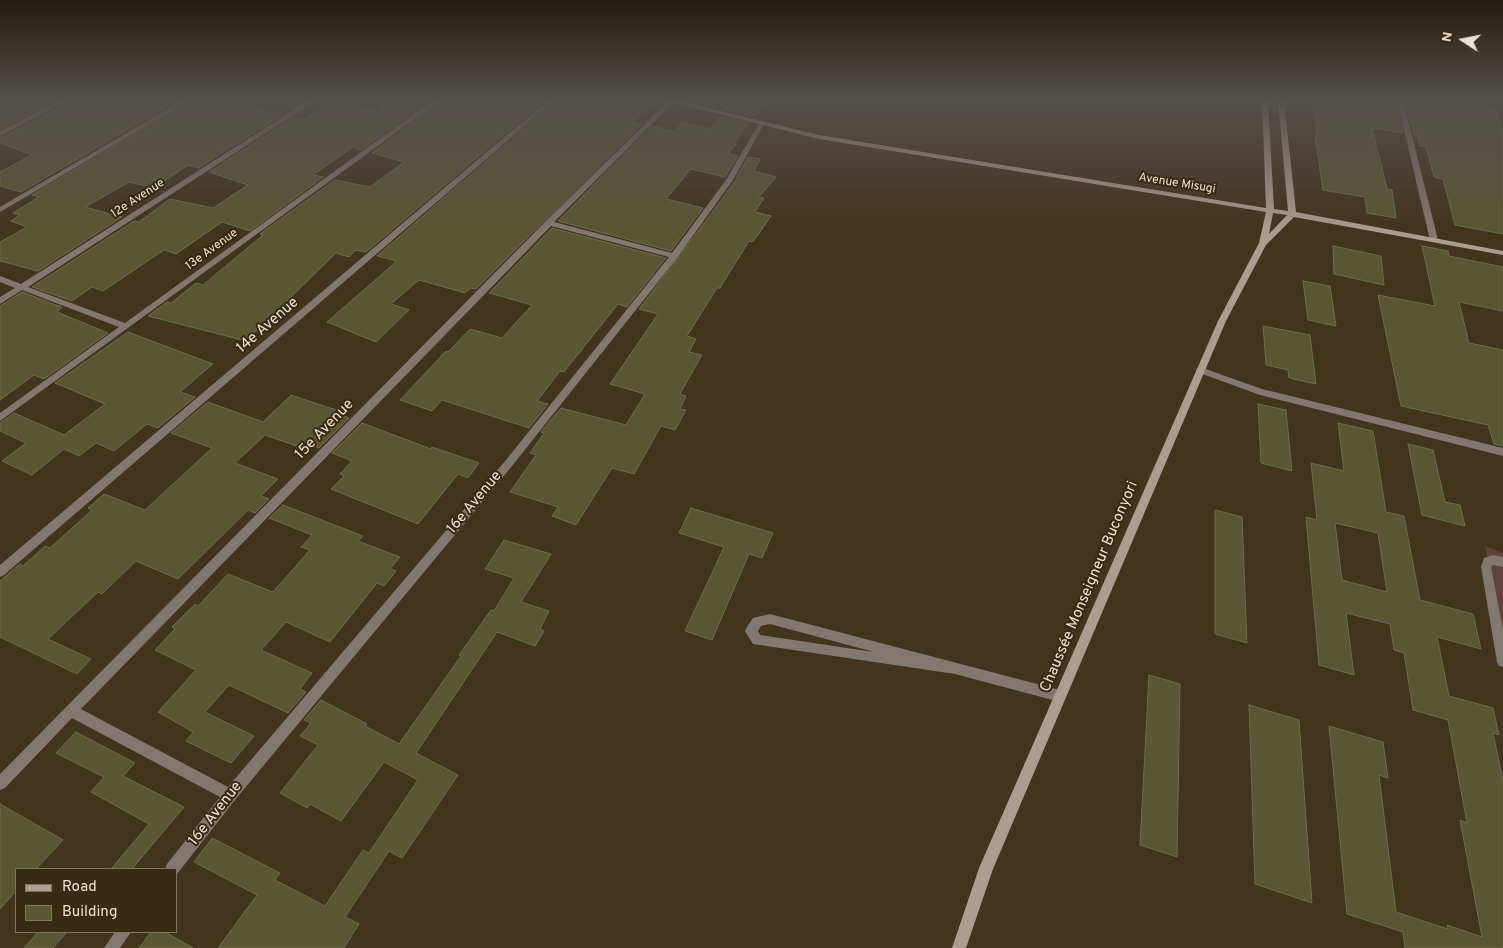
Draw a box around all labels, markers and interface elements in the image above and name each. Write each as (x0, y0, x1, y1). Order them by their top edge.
north arrow (1438, 15, 1488, 65)
text: N (1438, 30, 1457, 44)
street label: Avenue Misugi (1138, 171, 1216, 197)
street label: 12e Avenue (108, 176, 168, 222)
street label: 13e Avenue (183, 226, 241, 274)
street label: 14e Avenue (233, 294, 303, 358)
street label: 15e Avenue (292, 396, 358, 464)
street label: 16e Avenue (444, 468, 506, 538)
street label: Chaussée Monseigneur Buconyori (1037, 479, 1143, 695)
street label: 16e Avenue (185, 778, 247, 850)
legend (15, 868, 178, 933)
text: Road (62, 878, 97, 897)
text: Building (62, 903, 117, 922)

